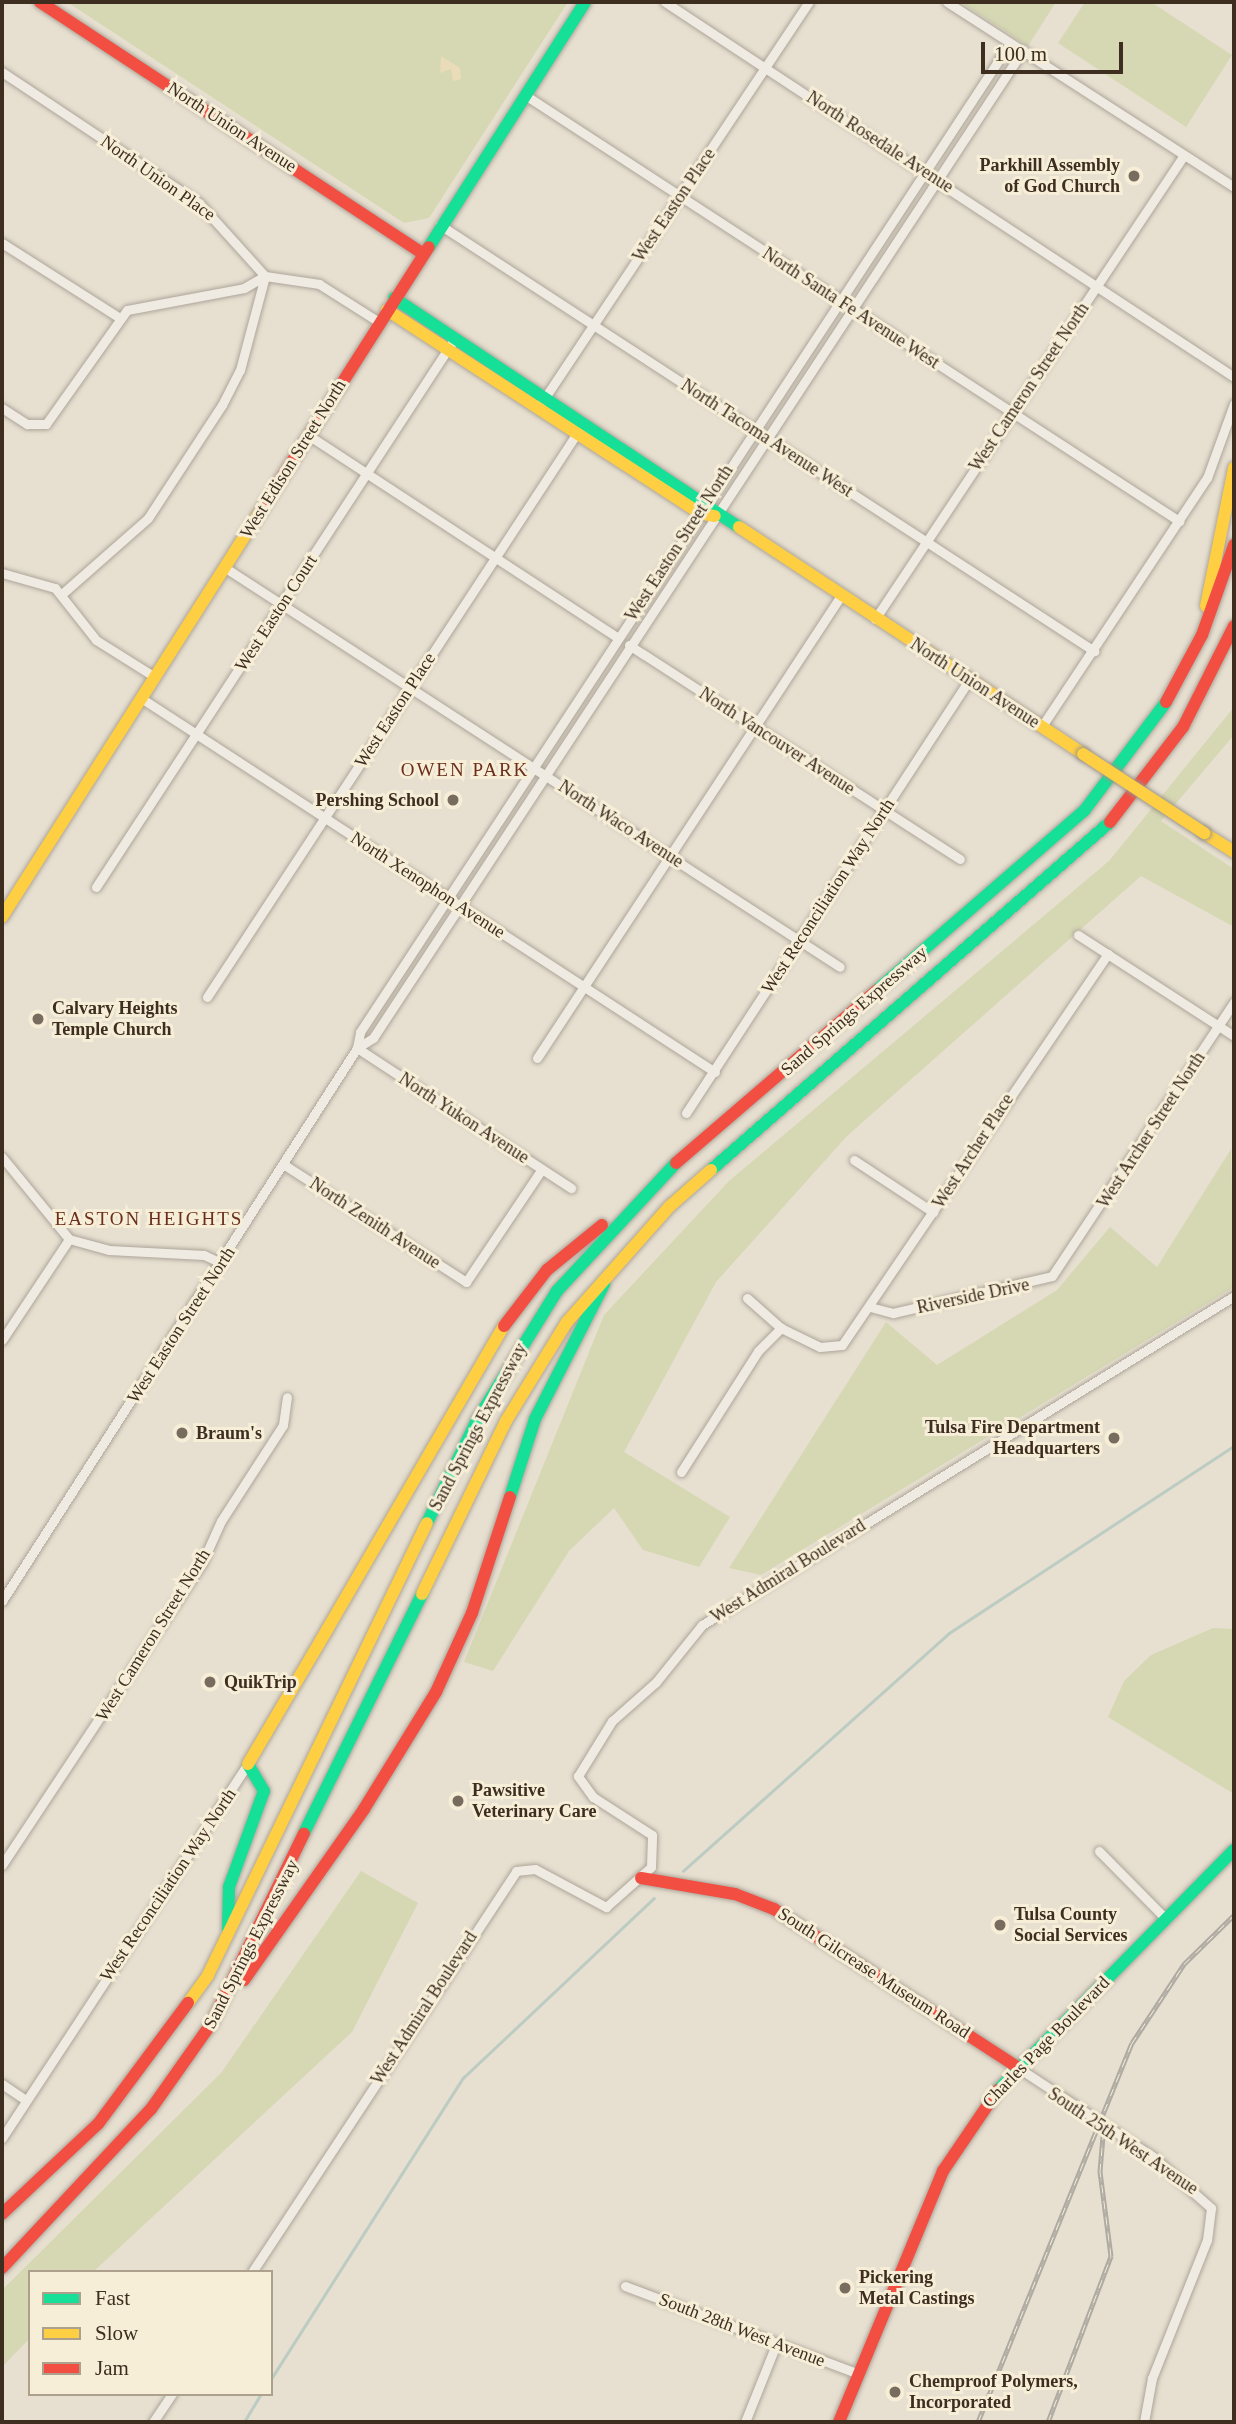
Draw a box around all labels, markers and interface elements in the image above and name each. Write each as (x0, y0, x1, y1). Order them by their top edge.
scale bar (984, 28, 1126, 72)
text: 100 m (994, 42, 1047, 66)
street label: North Union Avenue (163, 77, 301, 177)
street label: North Rosedale Avenue (802, 86, 958, 198)
street label: North Union Place (97, 130, 219, 226)
street label: West Easton Place (628, 144, 720, 266)
place label: Parkhill Assembly of God Church (978, 155, 1120, 198)
marker: Parkhill Assembly of God Church (1126, 168, 1142, 184)
street label: North Santa Fe Avenue West (758, 242, 944, 374)
street label: West Cameron Street North (964, 298, 1094, 476)
street label: North Tacoma Avenue West (676, 374, 858, 502)
street label: West Edison Street North (235, 376, 351, 542)
street label: West Easton Street North (620, 461, 738, 625)
street label: West Easton Court (230, 551, 322, 675)
street label: North Union Avenue (906, 633, 1044, 733)
street label: West Easton Place (350, 649, 440, 771)
street label: North Vancouver Avenue (695, 682, 859, 800)
district label: OWEN PARK (402, 759, 528, 781)
street label: North Waco Avenue (554, 775, 688, 873)
place label: Pershing School (315, 789, 439, 811)
marker: Pershing School (445, 792, 461, 808)
street label: West Reconciliation Way North (757, 794, 899, 998)
street label: North Xenophon Avenue (346, 827, 510, 943)
street label: Sand Springs Expressway (776, 942, 932, 1080)
place label: Calvary Heights Temple Church (52, 998, 177, 1040)
marker: Calvary Heights Temple Church (30, 1011, 46, 1027)
street label: West Archer Street North (1092, 1047, 1210, 1213)
street label: North Yukon Avenue (394, 1067, 534, 1169)
street label: West Archer Place (928, 1089, 1018, 1213)
street label: North Zenith Avenue (305, 1172, 445, 1274)
district label: EASTON HEIGHTS (56, 1208, 242, 1230)
street label: West Easton Street North (122, 1243, 240, 1407)
street label: Riverside Drive (915, 1274, 1031, 1318)
street label: Sand Springs Expressway (425, 1339, 531, 1515)
place label: Tulsa Fire Department Headquarters (925, 1417, 1100, 1460)
place label: Braum's (196, 1422, 262, 1444)
marker: Braum's (174, 1425, 190, 1441)
marker: Tulsa Fire Department Headquarters (1106, 1430, 1122, 1446)
street label: West Admiral Boulevard (706, 1514, 870, 1628)
street label: West Cameron Street North (91, 1545, 215, 1725)
place label: QuikTrip (224, 1671, 297, 1693)
marker: QuikTrip (202, 1674, 218, 1690)
place label: Pawsitive Veterinary Care (472, 1780, 596, 1823)
street label: West Reconciliation Way North (95, 1784, 241, 1986)
marker: Pawsitive Veterinary Care (450, 1793, 466, 1809)
street label: Sand Springs Expressway (199, 1856, 303, 2032)
street label: South Gilcrease Museum Road (774, 1903, 974, 2043)
place label: Tulsa County Social Services (1014, 1904, 1127, 1946)
marker: Tulsa County Social Services (992, 1917, 1008, 1933)
street label: West Admiral Boulevard (366, 1927, 482, 2089)
street label: Charles Page Boulevard (978, 1972, 1114, 2112)
street label: South 25th West Avenue (1043, 2082, 1203, 2200)
place label: Pickering Metal Castings (859, 2267, 974, 2310)
legend (28, 2270, 273, 2396)
marker: Pickering Metal Castings (837, 2280, 853, 2296)
text: Fast (95, 2286, 130, 2310)
street label: South 28th West Avenue (655, 2288, 829, 2372)
text: Slow (95, 2321, 138, 2345)
text: Jam (95, 2356, 129, 2380)
place label: Chemproof Polymers, Incorporated (909, 2371, 1078, 2414)
marker: Chemproof Polymers, Incorporated (887, 2384, 903, 2400)

